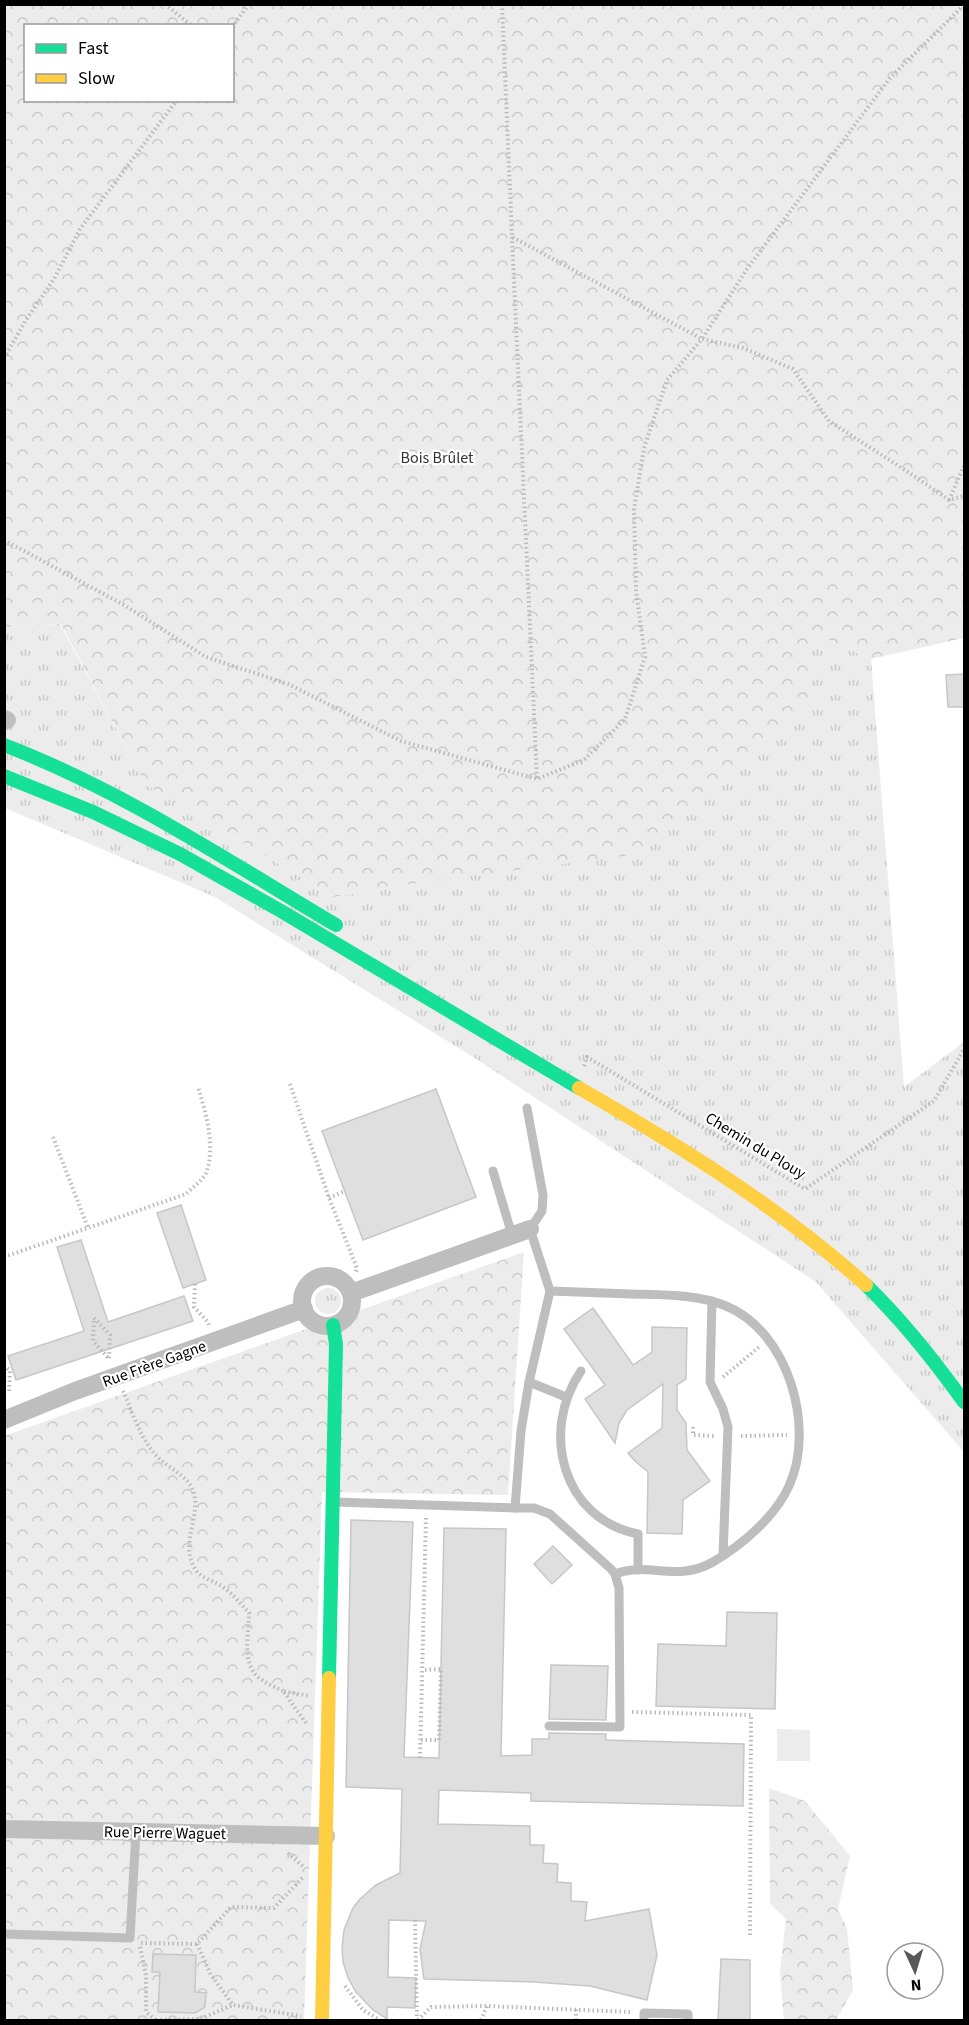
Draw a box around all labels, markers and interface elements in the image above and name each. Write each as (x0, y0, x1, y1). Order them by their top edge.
legend (24, 24, 234, 102)
text: Fast (78, 36, 109, 61)
text: Slow (78, 66, 115, 91)
park label: Bois Brûlet (401, 447, 474, 469)
street label: Chemin du Plouy (701, 1107, 810, 1185)
street label: Rue Frère Gagne (99, 1335, 209, 1393)
street label: Rue Pierre Waguet (104, 1821, 227, 1845)
north arrow (885, 1941, 945, 2001)
text: N (910, 1974, 922, 1996)

